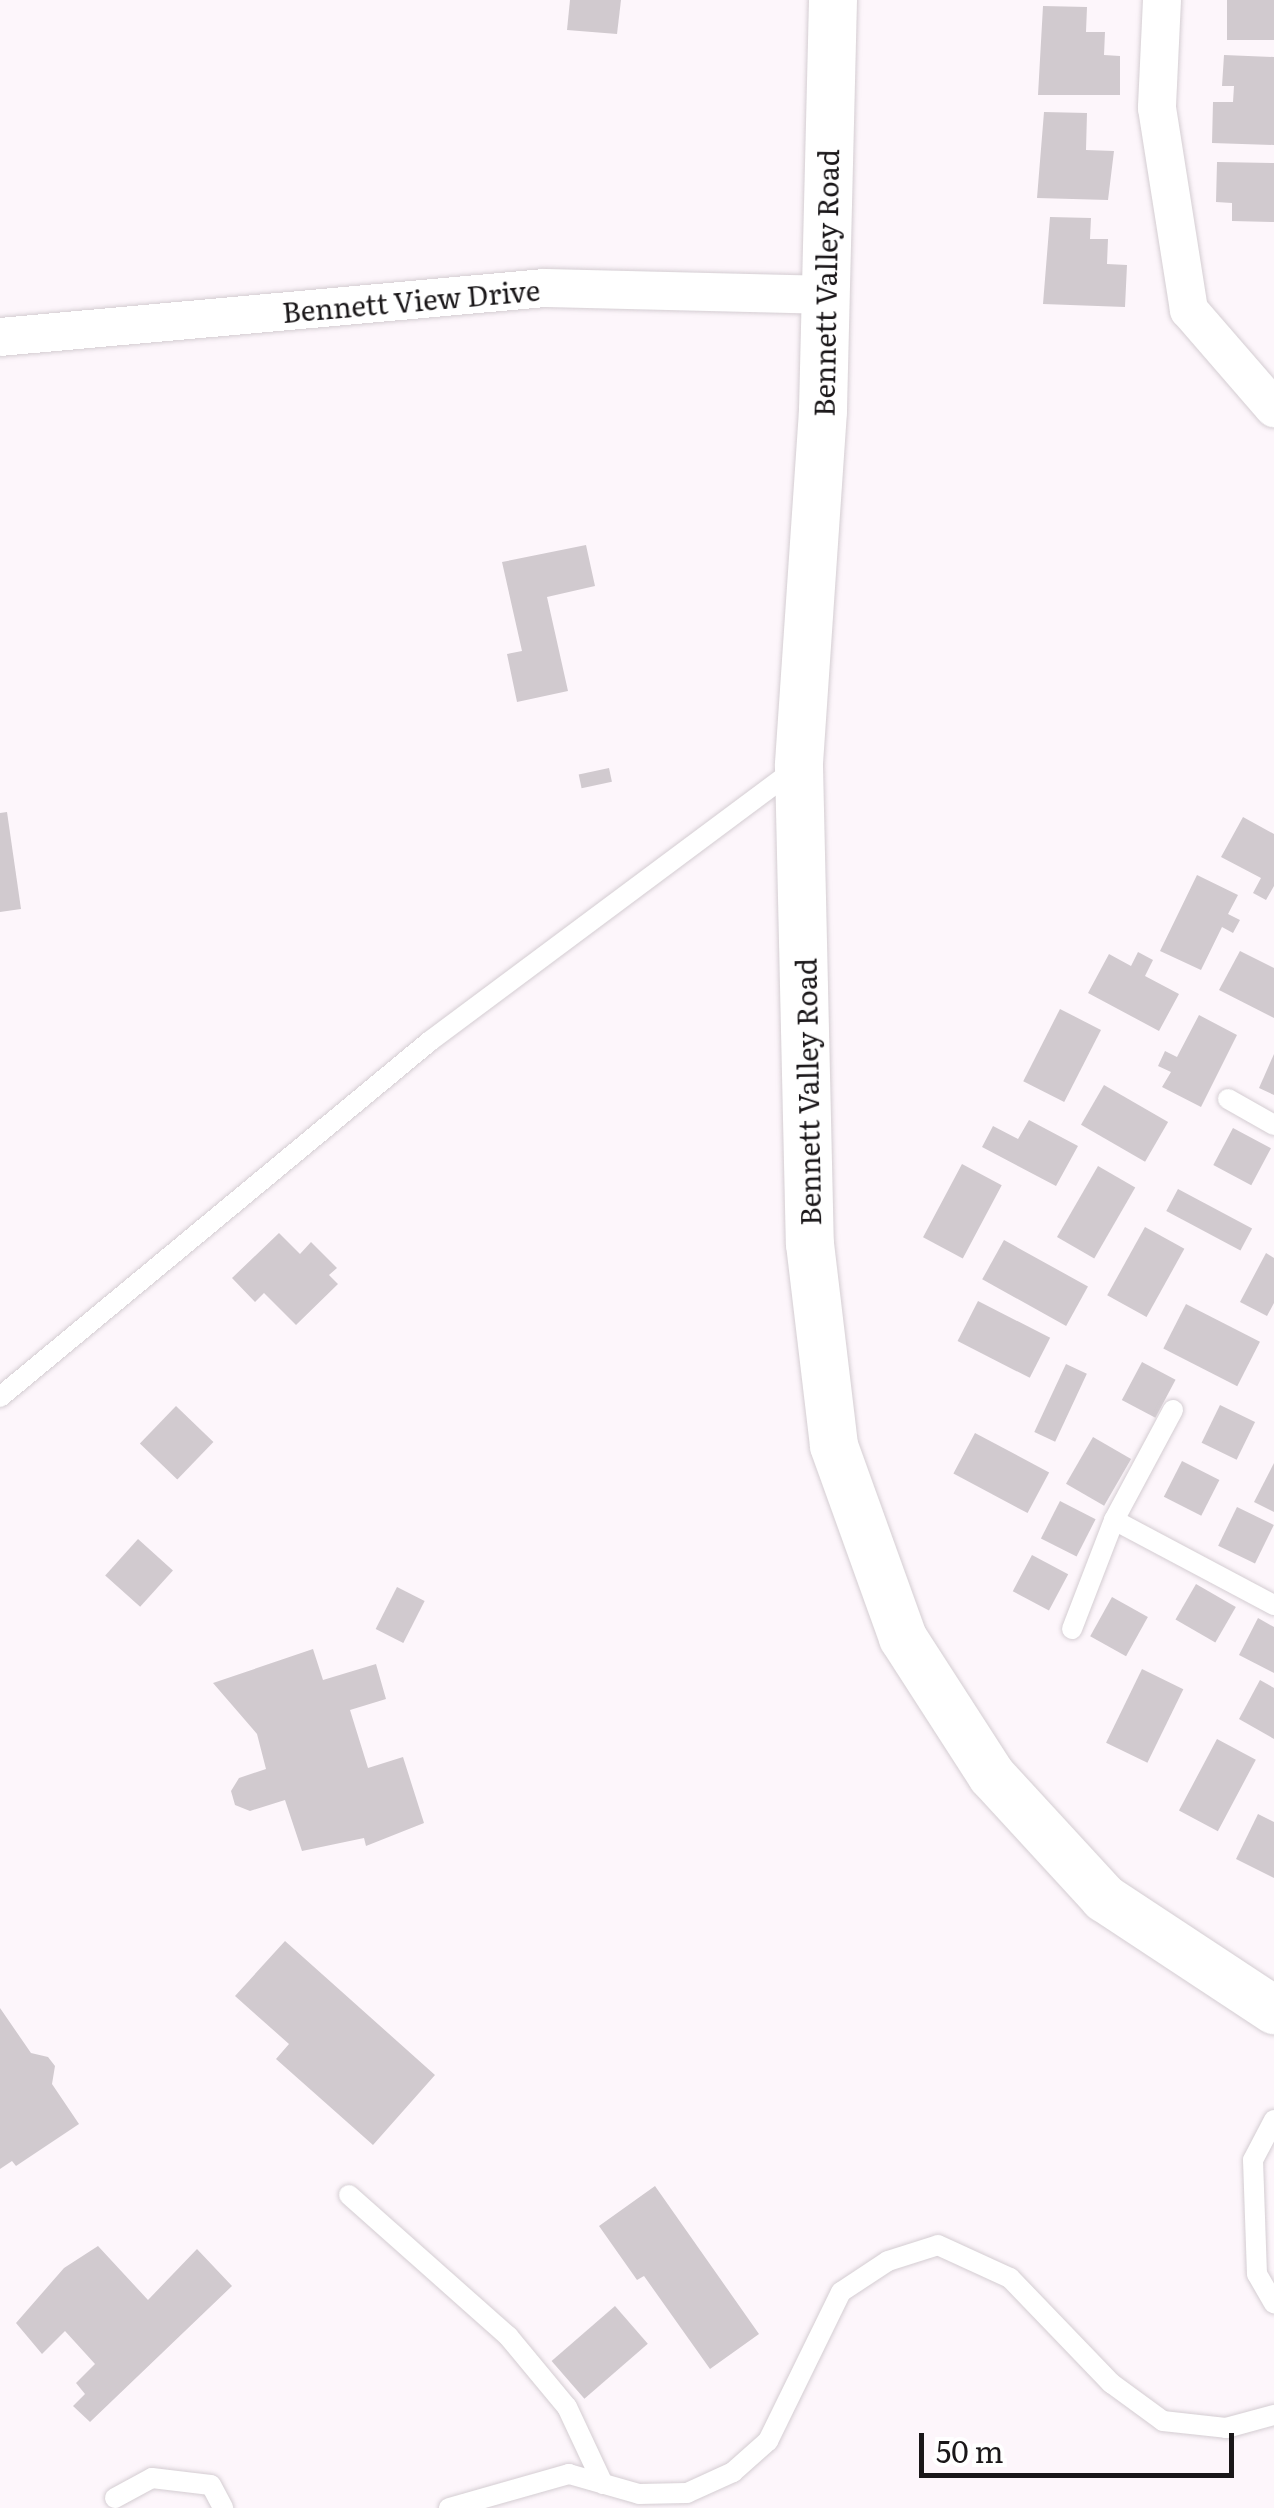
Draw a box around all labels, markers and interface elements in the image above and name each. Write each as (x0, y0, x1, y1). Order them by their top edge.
street label: Bennett Valley Road (806, 149, 844, 417)
street label: Bennett View Drive (281, 272, 541, 328)
street label: Bennett Valley Road (788, 958, 826, 1226)
scale bar (924, 2413, 1239, 2475)
text: 50 m (936, 2428, 1004, 2472)

